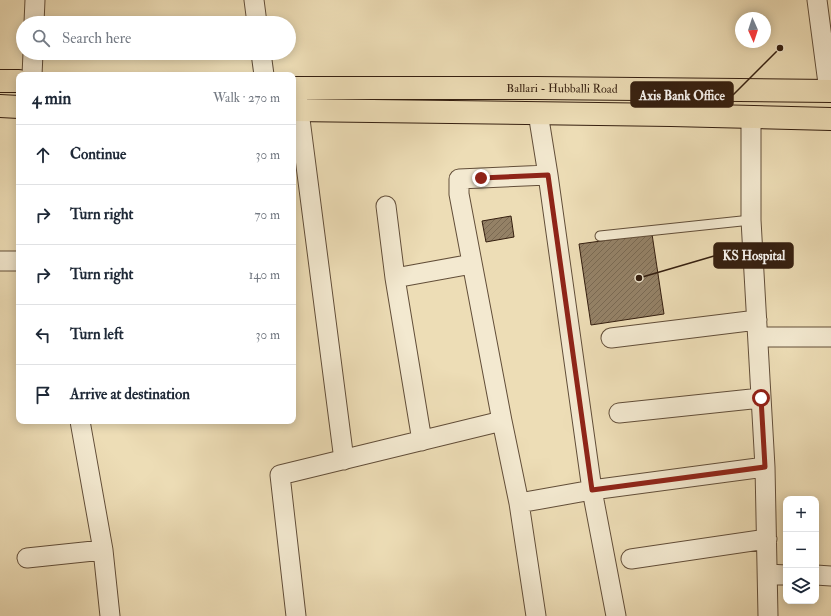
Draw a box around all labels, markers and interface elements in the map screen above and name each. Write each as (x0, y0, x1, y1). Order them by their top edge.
north arrow (735, 12, 771, 48)
search box (16, 16, 296, 60)
icon: search (30, 27, 52, 49)
text: Search here (62, 29, 131, 48)
street label: Ballari - Hubballi Road (506, 81, 618, 97)
callout: Axis Bank Office (631, 82, 733, 107)
text: 4 min (32, 88, 71, 109)
text: Axis Bank Office (638, 88, 726, 104)
text: Walk · 270 m (213, 90, 280, 106)
icon: ahead (32, 144, 54, 166)
text: Continue (70, 145, 126, 164)
text: 30 m (256, 147, 280, 163)
route end (472, 169, 490, 187)
icon: right (32, 204, 54, 226)
text: Turn right (70, 205, 133, 224)
text: 70 m (255, 207, 280, 223)
callout: KS Hospital (714, 243, 793, 268)
text: KS Hospital (723, 248, 786, 265)
icon: right (32, 264, 54, 286)
text: Turn right (70, 265, 133, 284)
text: 140 m (249, 267, 280, 283)
icon: left (32, 324, 54, 346)
text: Turn left (70, 325, 124, 344)
text: 30 m (256, 327, 280, 343)
icon: arrive (32, 384, 54, 406)
text: Arrive at destination (70, 385, 190, 404)
route start (752, 389, 770, 407)
map controls (783, 496, 819, 604)
button: + (783, 496, 819, 532)
button: − (783, 532, 819, 568)
button: layers (783, 568, 819, 604)

